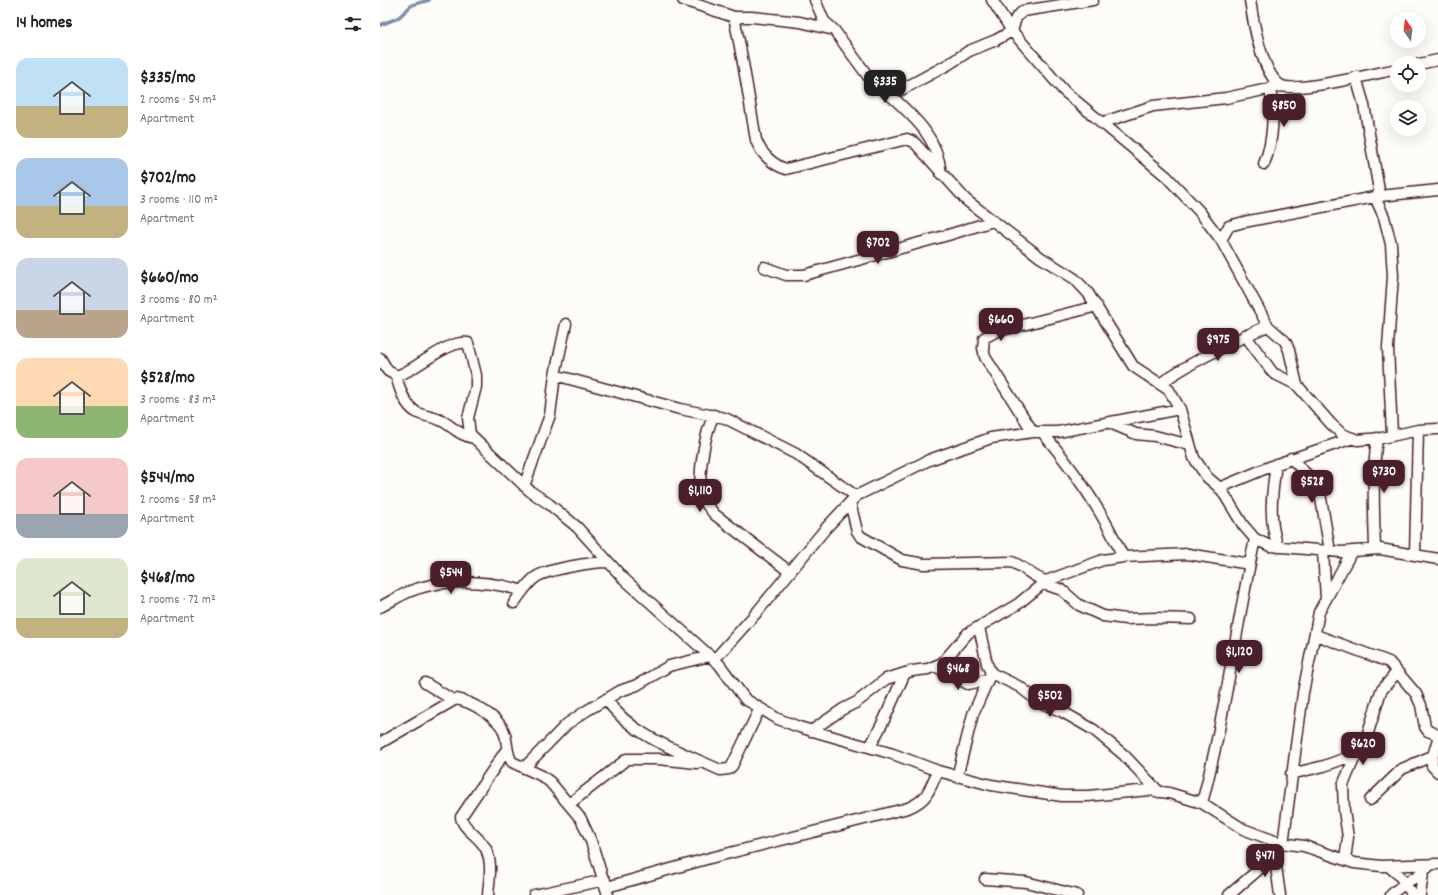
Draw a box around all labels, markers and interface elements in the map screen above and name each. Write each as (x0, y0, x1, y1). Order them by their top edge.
text: 14 homes (16, 12, 72, 36)
north arrow (1390, 12, 1426, 48)
map controls (1390, 12, 1426, 136)
icon: filters (342, 13, 364, 35)
button: locate (1390, 56, 1426, 92)
text: $335/mo (140, 67, 196, 91)
pin: $335 (861, 70, 909, 104)
text: $335 (873, 73, 897, 92)
icon: home (48, 74, 96, 122)
text: 2 rooms · 54 m² (140, 91, 216, 110)
pin: $850 (1260, 94, 1308, 128)
text: $850 (1272, 97, 1296, 116)
button: layers (1390, 100, 1426, 136)
text: Apartment (140, 110, 194, 129)
text: $702/mo (140, 167, 196, 191)
icon: home (48, 174, 96, 222)
text: 3 rooms · 110 m² (140, 191, 218, 210)
text: Apartment (140, 210, 194, 229)
pin: $702 (854, 231, 902, 265)
text: $702 (866, 234, 890, 253)
text: $660/mo (140, 267, 199, 291)
icon: home (48, 274, 96, 322)
text: 3 rooms · 80 m² (140, 291, 217, 310)
pin: $660 (977, 308, 1025, 342)
text: Apartment (140, 310, 194, 329)
text: $660 (988, 311, 1014, 330)
pin: $975 (1194, 328, 1242, 362)
text: $975 (1206, 331, 1230, 350)
text: $528/mo (140, 367, 195, 391)
icon: home (48, 374, 96, 422)
text: 3 rooms · 83 m² (140, 391, 216, 410)
text: Apartment (140, 410, 194, 429)
pin: $730 (1360, 460, 1408, 494)
text: $730 (1372, 463, 1396, 482)
text: $544/mo (140, 467, 195, 491)
pin: $528 (1288, 470, 1336, 504)
text: $528 (1300, 473, 1324, 492)
icon: home (48, 474, 96, 522)
pin: $1,110 (667, 479, 733, 513)
text: $1,110 (688, 482, 712, 501)
text: 2 rooms · 58 m² (140, 491, 216, 510)
text: Apartment (140, 510, 194, 529)
pin: $544 (427, 561, 475, 595)
text: $544 (439, 564, 463, 583)
text: $468/mo (140, 567, 195, 591)
icon: home (48, 574, 96, 622)
text: 2 rooms · 72 m² (140, 591, 216, 610)
text: Apartment (140, 610, 194, 629)
pin: $1,120 (1206, 640, 1272, 674)
text: $1,120 (1225, 643, 1253, 662)
pin: $468 (934, 657, 982, 691)
text: $468 (946, 660, 970, 679)
pin: $502 (1026, 684, 1074, 718)
text: $502 (1037, 687, 1063, 706)
pin: $620 (1339, 732, 1387, 766)
text: $620 (1350, 735, 1376, 754)
pin: $471 (1241, 844, 1289, 878)
text: $471 (1255, 847, 1275, 866)

